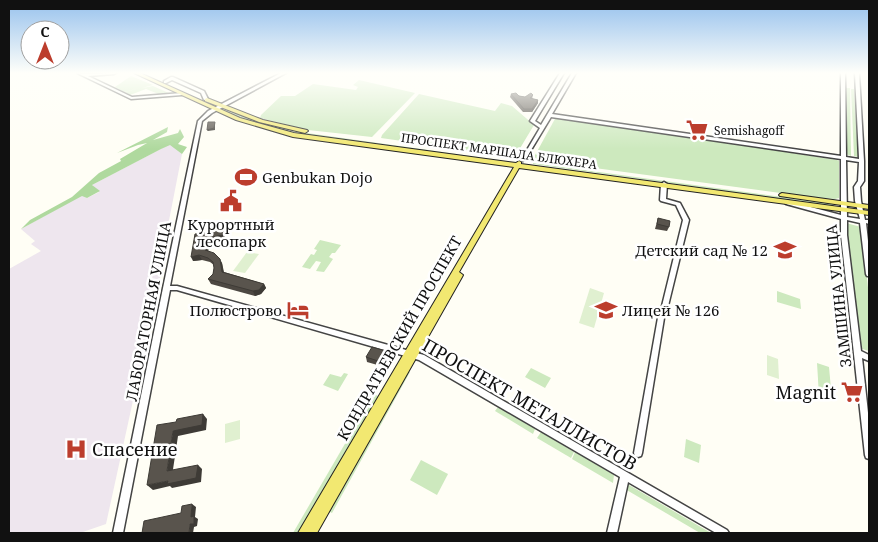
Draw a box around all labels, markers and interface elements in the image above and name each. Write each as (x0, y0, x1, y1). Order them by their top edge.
north arrow (20, 20, 70, 70)
text: С (40, 22, 50, 41)
supermarket icon: Semishagoff (684, 117, 710, 143)
place label: Semishagoff (714, 122, 785, 139)
street label: ПРОСПЕКТ МАРШАЛА БЛЮХЕРА (400, 129, 599, 173)
sports icon: Genbukan Dojo (233, 164, 259, 190)
place label: Genbukan Dojo (262, 167, 373, 187)
public building icon: Курортный лесопарк (218, 188, 244, 214)
place label: Курортный лесопарк (187, 214, 275, 251)
street label: ЛАБОРАТОРНАЯ УЛИЦА (121, 219, 175, 403)
street label: ЗАМШИНА УЛИЦА (821, 223, 855, 368)
street label: КОНДРАТЬЕВСКИЙ ПРОСПЕКТ (332, 232, 466, 444)
school or university icon: Детский сад № 12 (772, 237, 798, 263)
place label: Детский сад № 12 (635, 240, 768, 260)
hotel icon: Полюстрово (285, 297, 311, 323)
school or university icon: Лицей № 126 (593, 297, 619, 323)
place label: Полюстрово (189, 300, 282, 320)
place label: Лицей № 126 (622, 300, 720, 320)
street label: ПРОСПЕКТ МЕТАЛЛИСТОВ (418, 333, 642, 475)
supermarket icon: Magnit (839, 379, 865, 405)
place label: Magnit (776, 380, 836, 404)
hospital icon: Спасение (63, 436, 89, 462)
place label: Спасение (92, 437, 178, 461)

